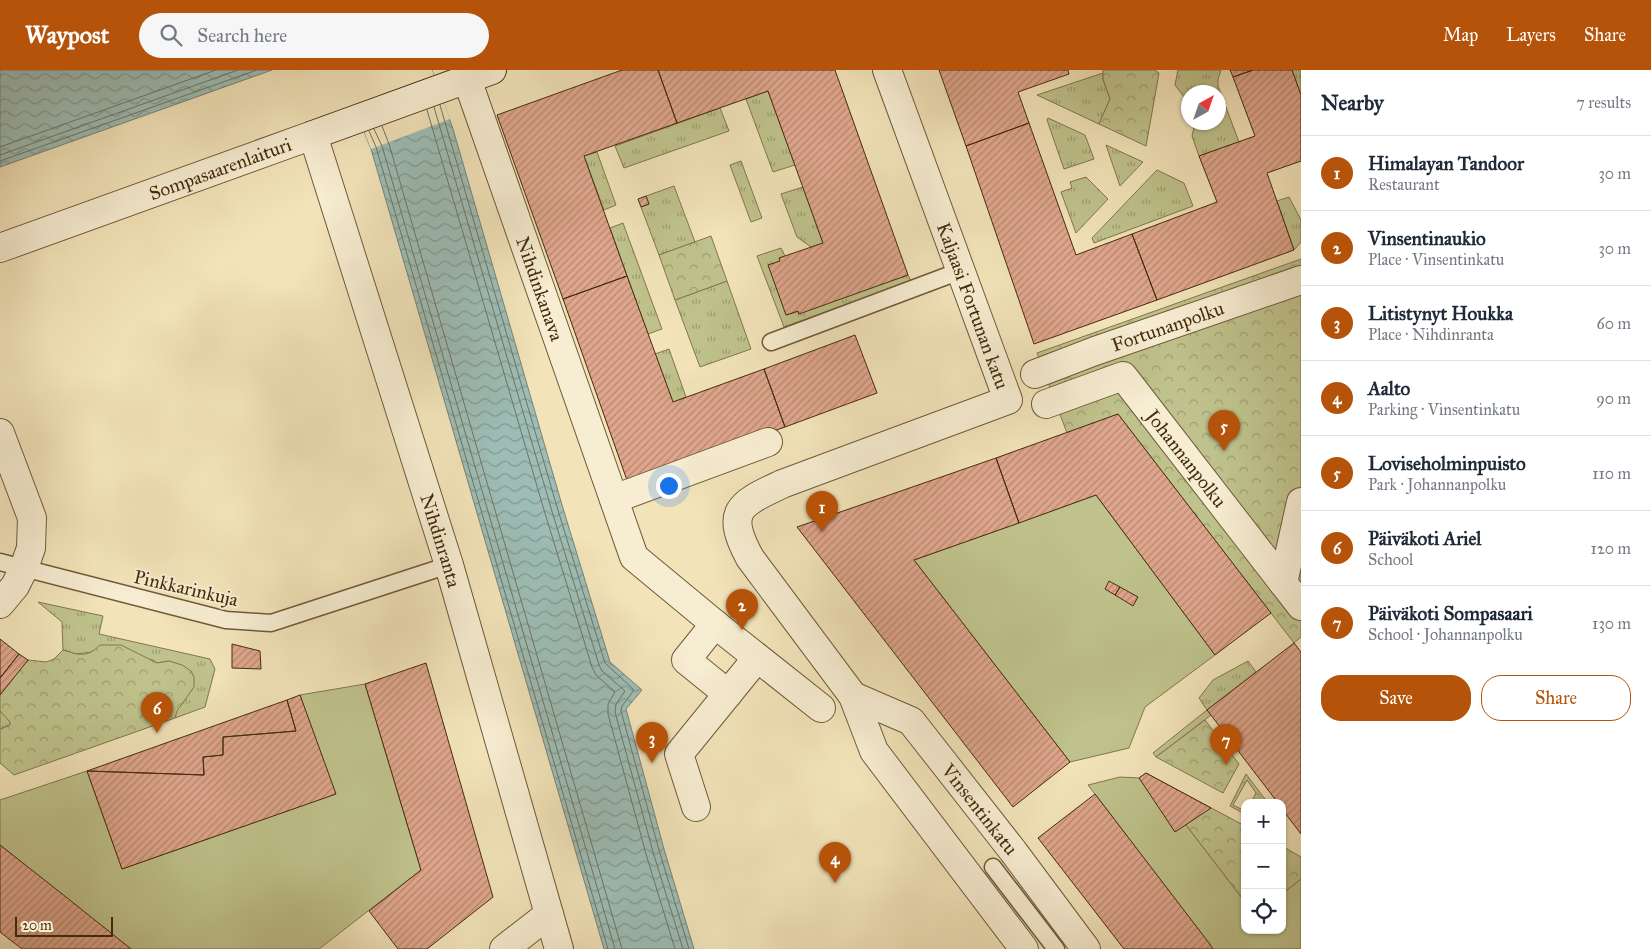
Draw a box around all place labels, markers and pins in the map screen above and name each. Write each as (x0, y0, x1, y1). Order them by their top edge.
pin: 5 (1208, 410, 1240, 451)
pin: 1 (806, 491, 838, 532)
pin: 2 (726, 589, 758, 630)
pin: 6 (141, 692, 173, 733)
pin: 3 (636, 722, 668, 763)
pin: 7 (1210, 724, 1242, 765)
pin: 4 (819, 842, 851, 883)

